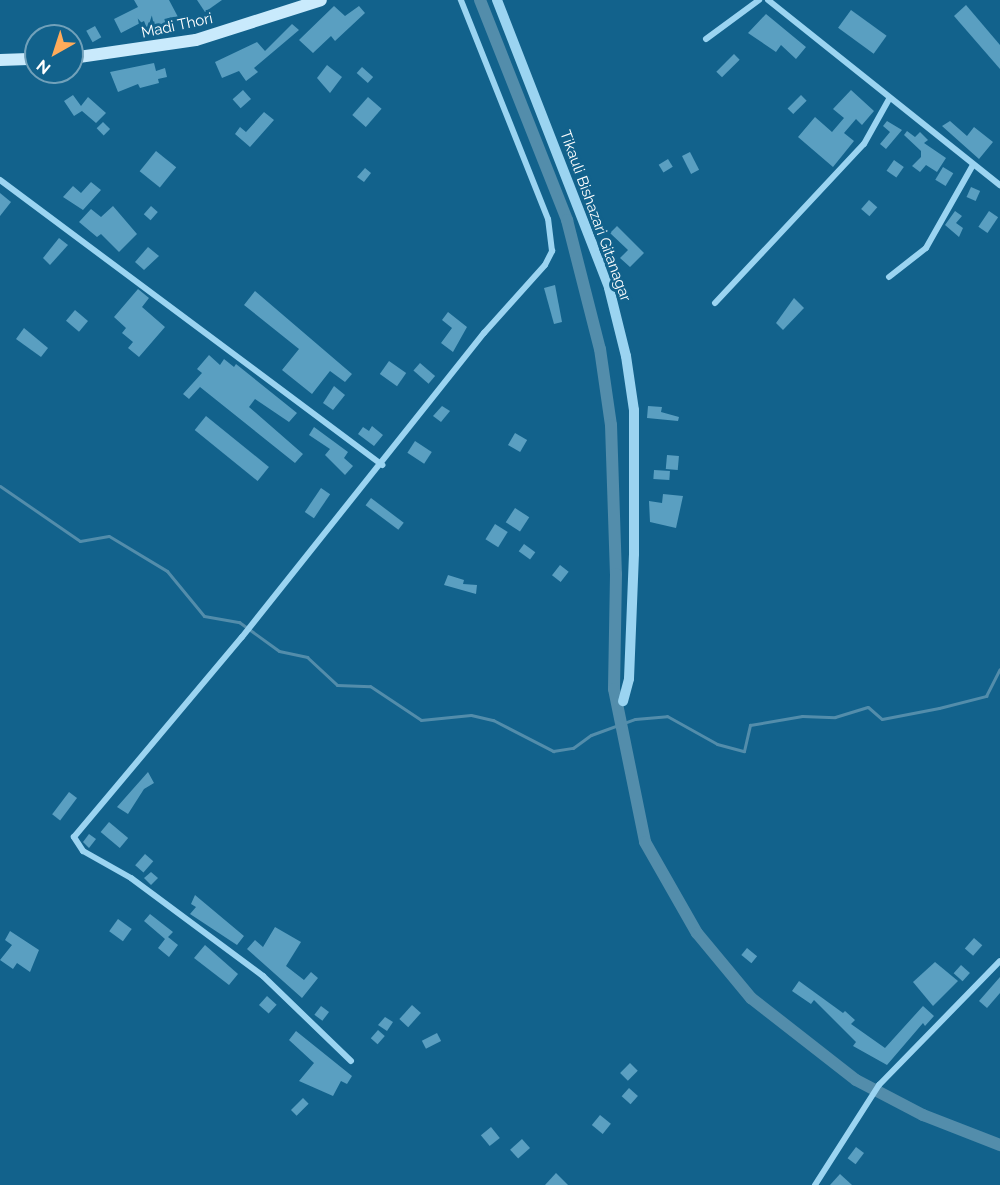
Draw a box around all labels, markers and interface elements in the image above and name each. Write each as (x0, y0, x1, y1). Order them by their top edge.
street label: Madi Thori (139, 10, 215, 42)
north arrow (24, 24, 84, 84)
text: N (33, 56, 54, 78)
street label: Tikauli Bishazari Gitanagar (556, 128, 634, 304)

